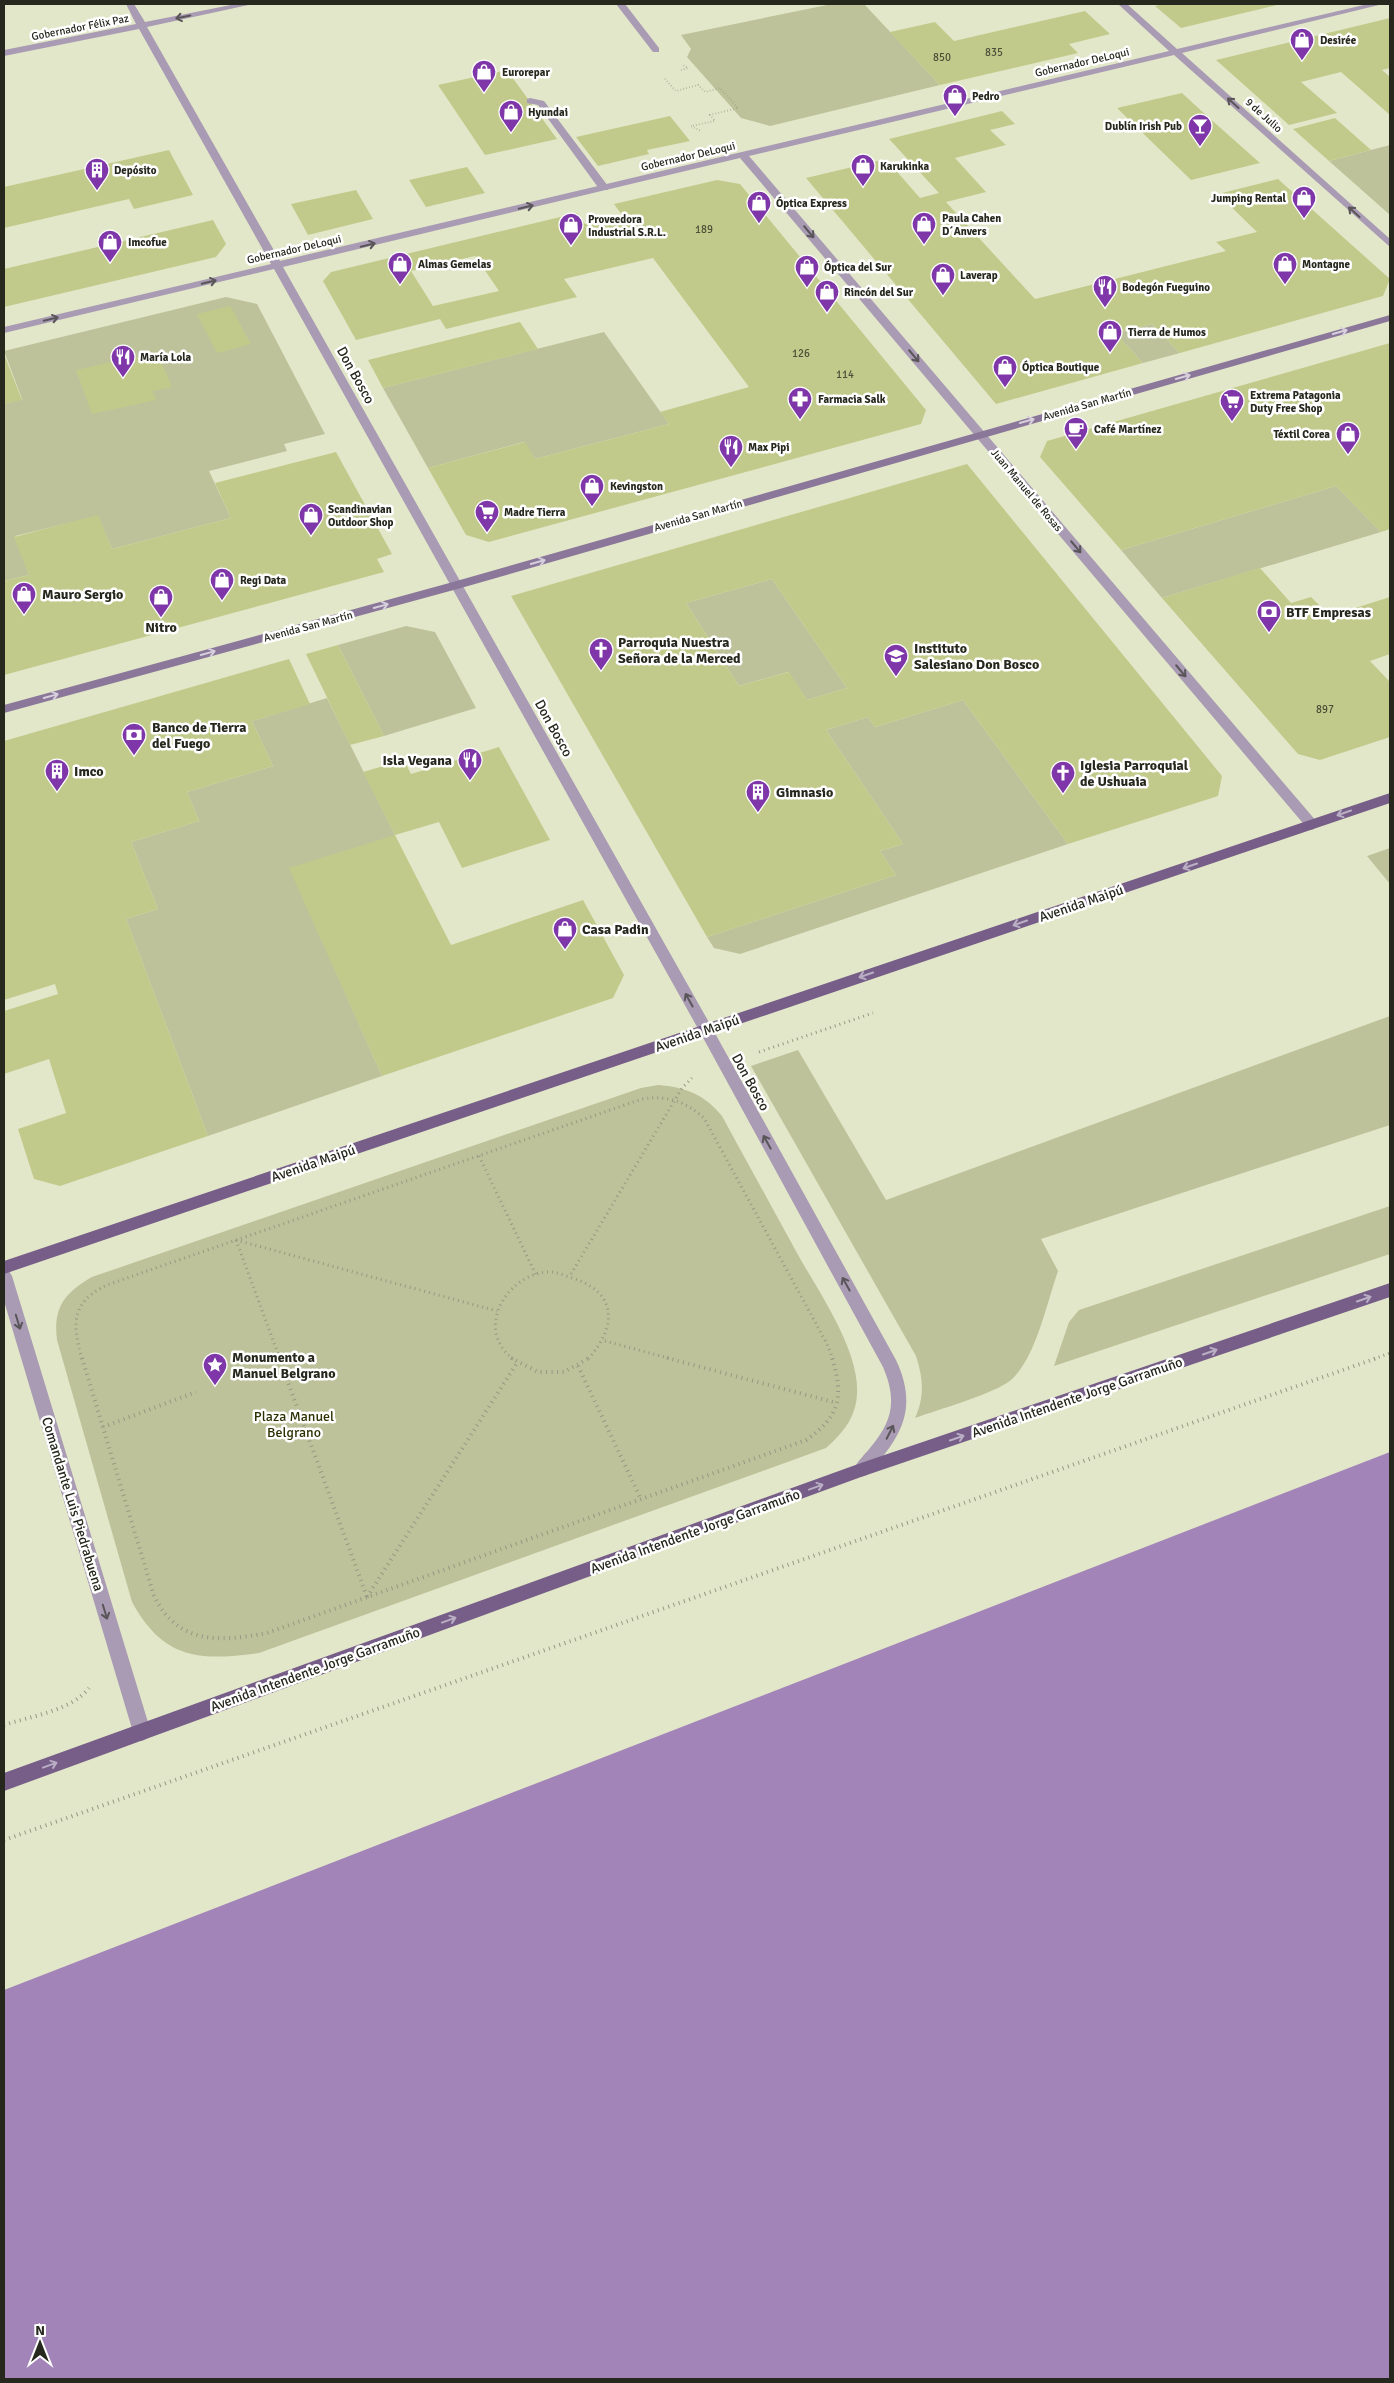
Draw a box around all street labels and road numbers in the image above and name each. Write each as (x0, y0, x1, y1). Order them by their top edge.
street label: Gobernador Félix Paz (30, 12, 130, 43)
street label: Gobernador DeLoqui (1034, 45, 1131, 80)
street label: 9 de Julio (1243, 96, 1285, 135)
street label: Gobernador DeLoqui (640, 139, 737, 174)
street label: Gobernador DeLoqui (246, 232, 343, 267)
street label: Don Bosco (333, 344, 378, 407)
street label: Avenida San Martín (1041, 386, 1133, 423)
street label: Juan Manuel de Rosas (988, 446, 1065, 534)
street label: Avenida San Martín (652, 497, 744, 534)
street label: Avenida San Martín (262, 608, 354, 645)
street label: Don Bosco (531, 697, 576, 760)
street label: Avenida Maipú (1037, 881, 1125, 926)
street label: Avenida Maipú (653, 1011, 741, 1056)
street label: Don Bosco (728, 1051, 773, 1114)
street label: Avenida Maipú (269, 1141, 357, 1186)
street label: Avenida Intendente Jorge Garramuño (970, 1353, 1185, 1442)
street label: Comandante Luis Piedrabuena (38, 1415, 107, 1593)
street label: Avenida Intendente Jorge Garramuño (588, 1486, 802, 1577)
street label: Avenida Intendente Jorge Garramuño (208, 1624, 422, 1715)

